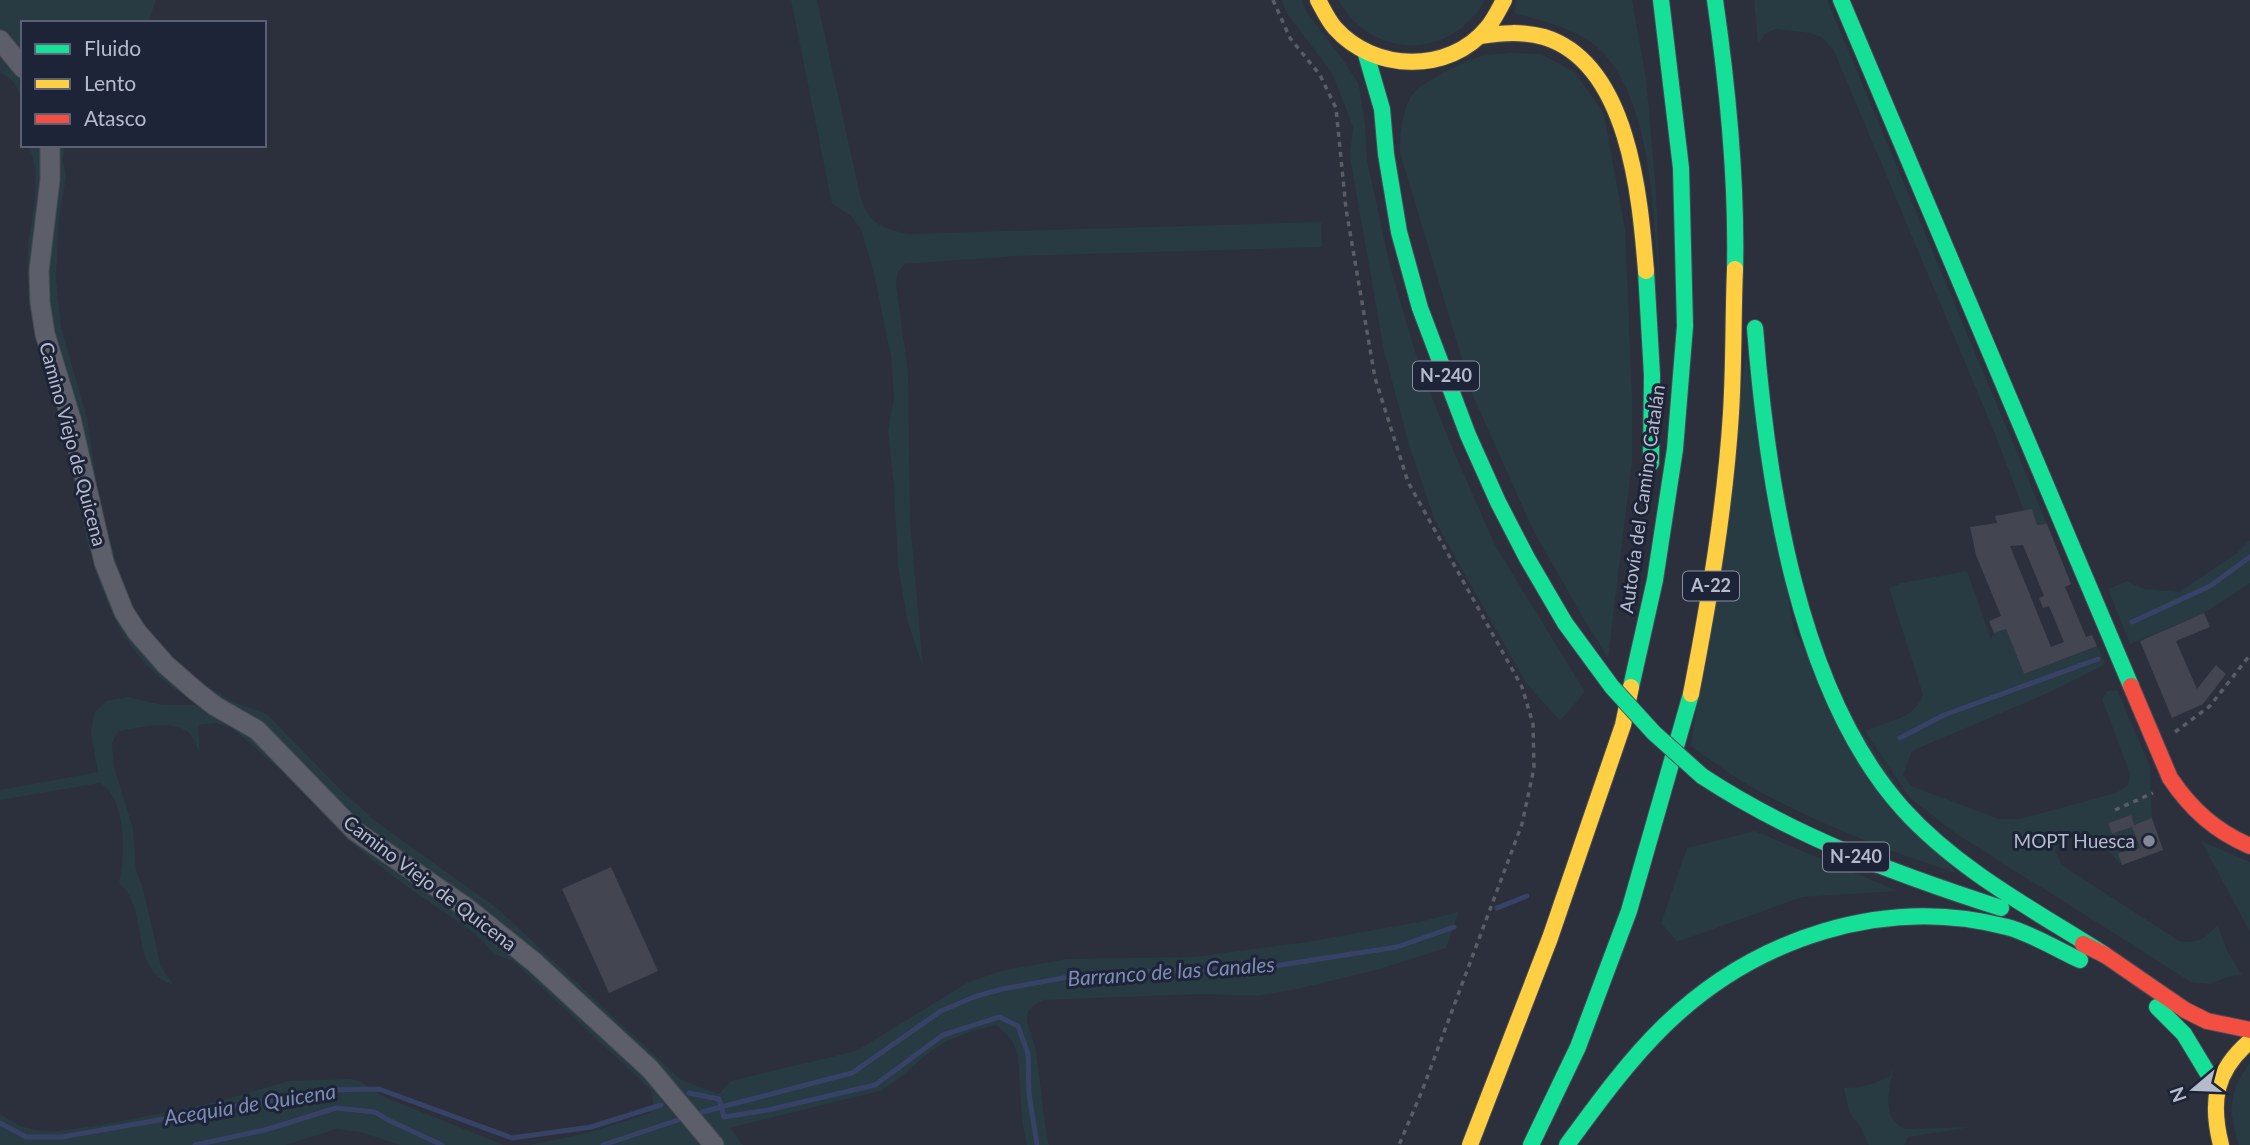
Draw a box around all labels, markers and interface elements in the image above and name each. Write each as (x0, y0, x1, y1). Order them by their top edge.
legend (21, 21, 266, 147)
text: Fluido (84, 35, 141, 60)
text: Lento (84, 70, 136, 95)
text: Atasco (84, 105, 146, 130)
street label: Camino Viejo de Quicena (35, 339, 112, 548)
road number: N-240 (1413, 362, 1479, 390)
street label: Autovía del Camino Catalán (1614, 383, 1669, 615)
road number: A-22 (1683, 572, 1739, 600)
street label: Camino Viejo de Quicena (339, 810, 521, 955)
place label: MOPT Huesca (2014, 829, 2135, 852)
marker: MOPT Huesca (2141, 833, 2157, 849)
road number: N-240 (1823, 842, 1889, 872)
water label: Barranco de las Canales (1066, 951, 1275, 990)
north arrow (2159, 1054, 2229, 1124)
water label: Acequia de Quicena (161, 1078, 337, 1130)
text: N (2164, 1084, 2191, 1105)

